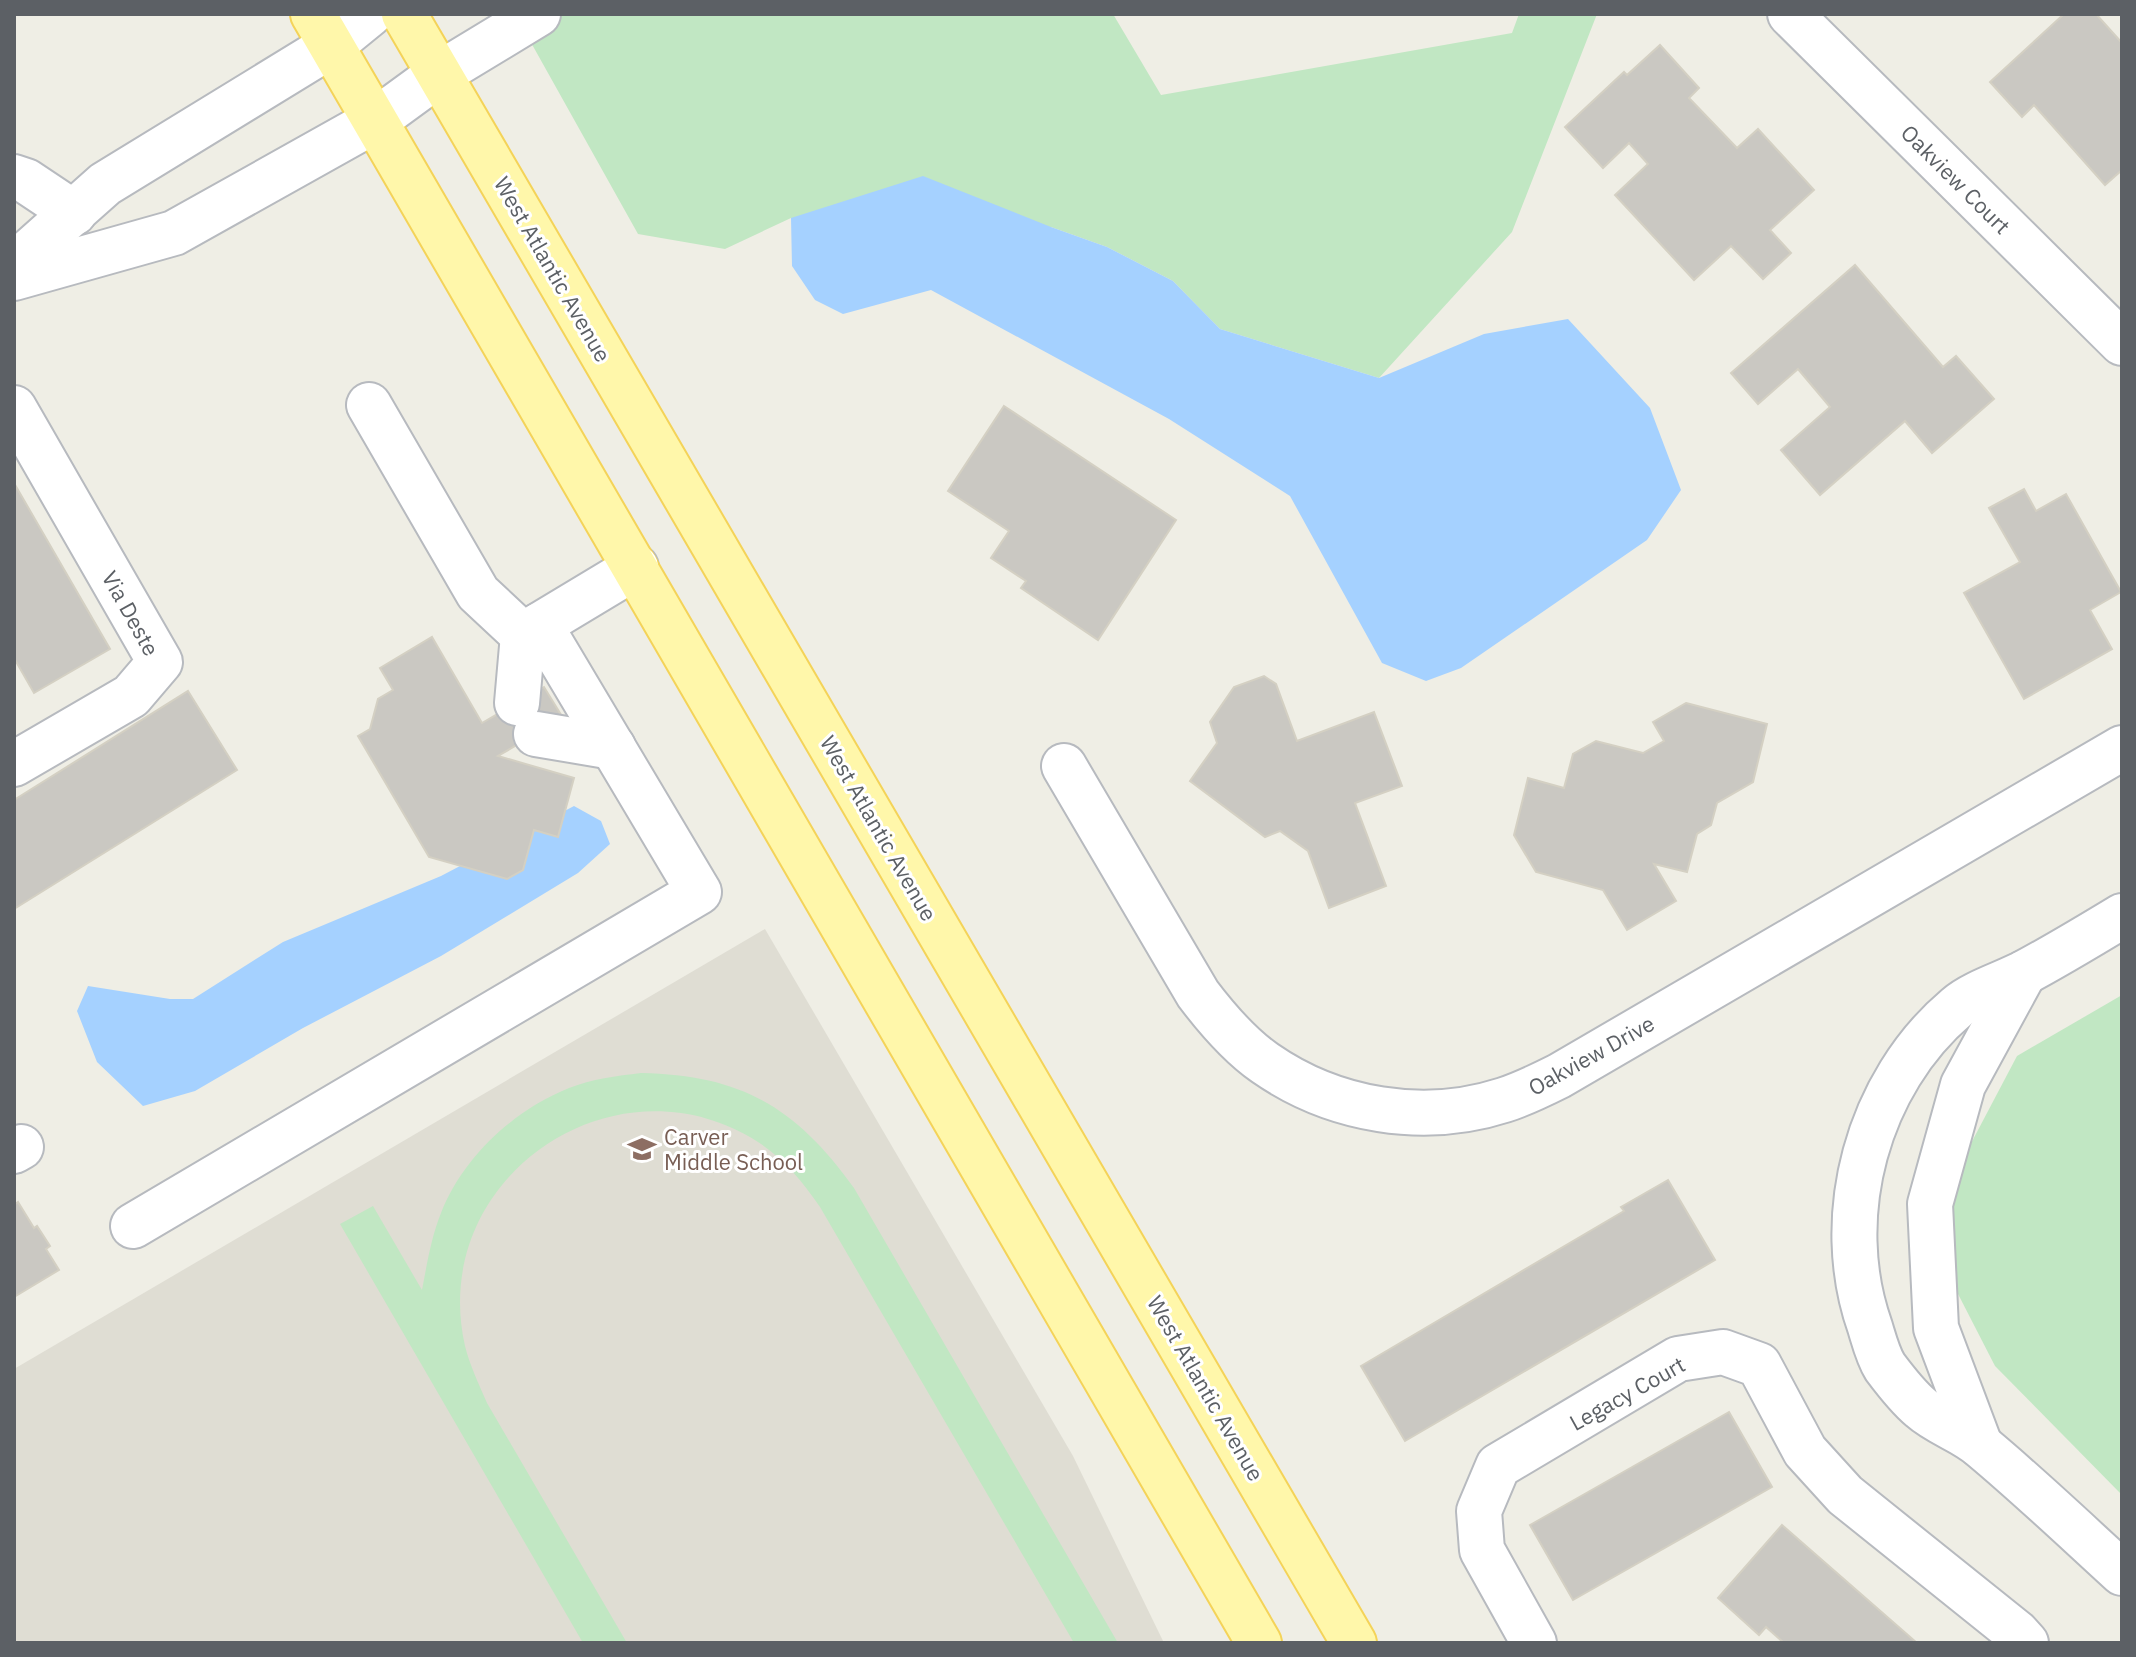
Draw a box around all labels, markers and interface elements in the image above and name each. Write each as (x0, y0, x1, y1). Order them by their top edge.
street label: Oakview Court (1895, 118, 2017, 240)
street label: West Atlantic Avenue (488, 171, 618, 367)
street label: Via Deste (96, 565, 166, 661)
street label: West Atlantic Avenue (814, 730, 944, 926)
street label: Oakview Drive (1523, 1008, 1659, 1102)
place label: Carver Middle School (664, 1122, 803, 1176)
school or university icon: Carver Middle School (627, 1134, 657, 1164)
street label: West Atlantic Avenue (1141, 1290, 1271, 1486)
street label: Legacy Court (1564, 1349, 1690, 1437)

